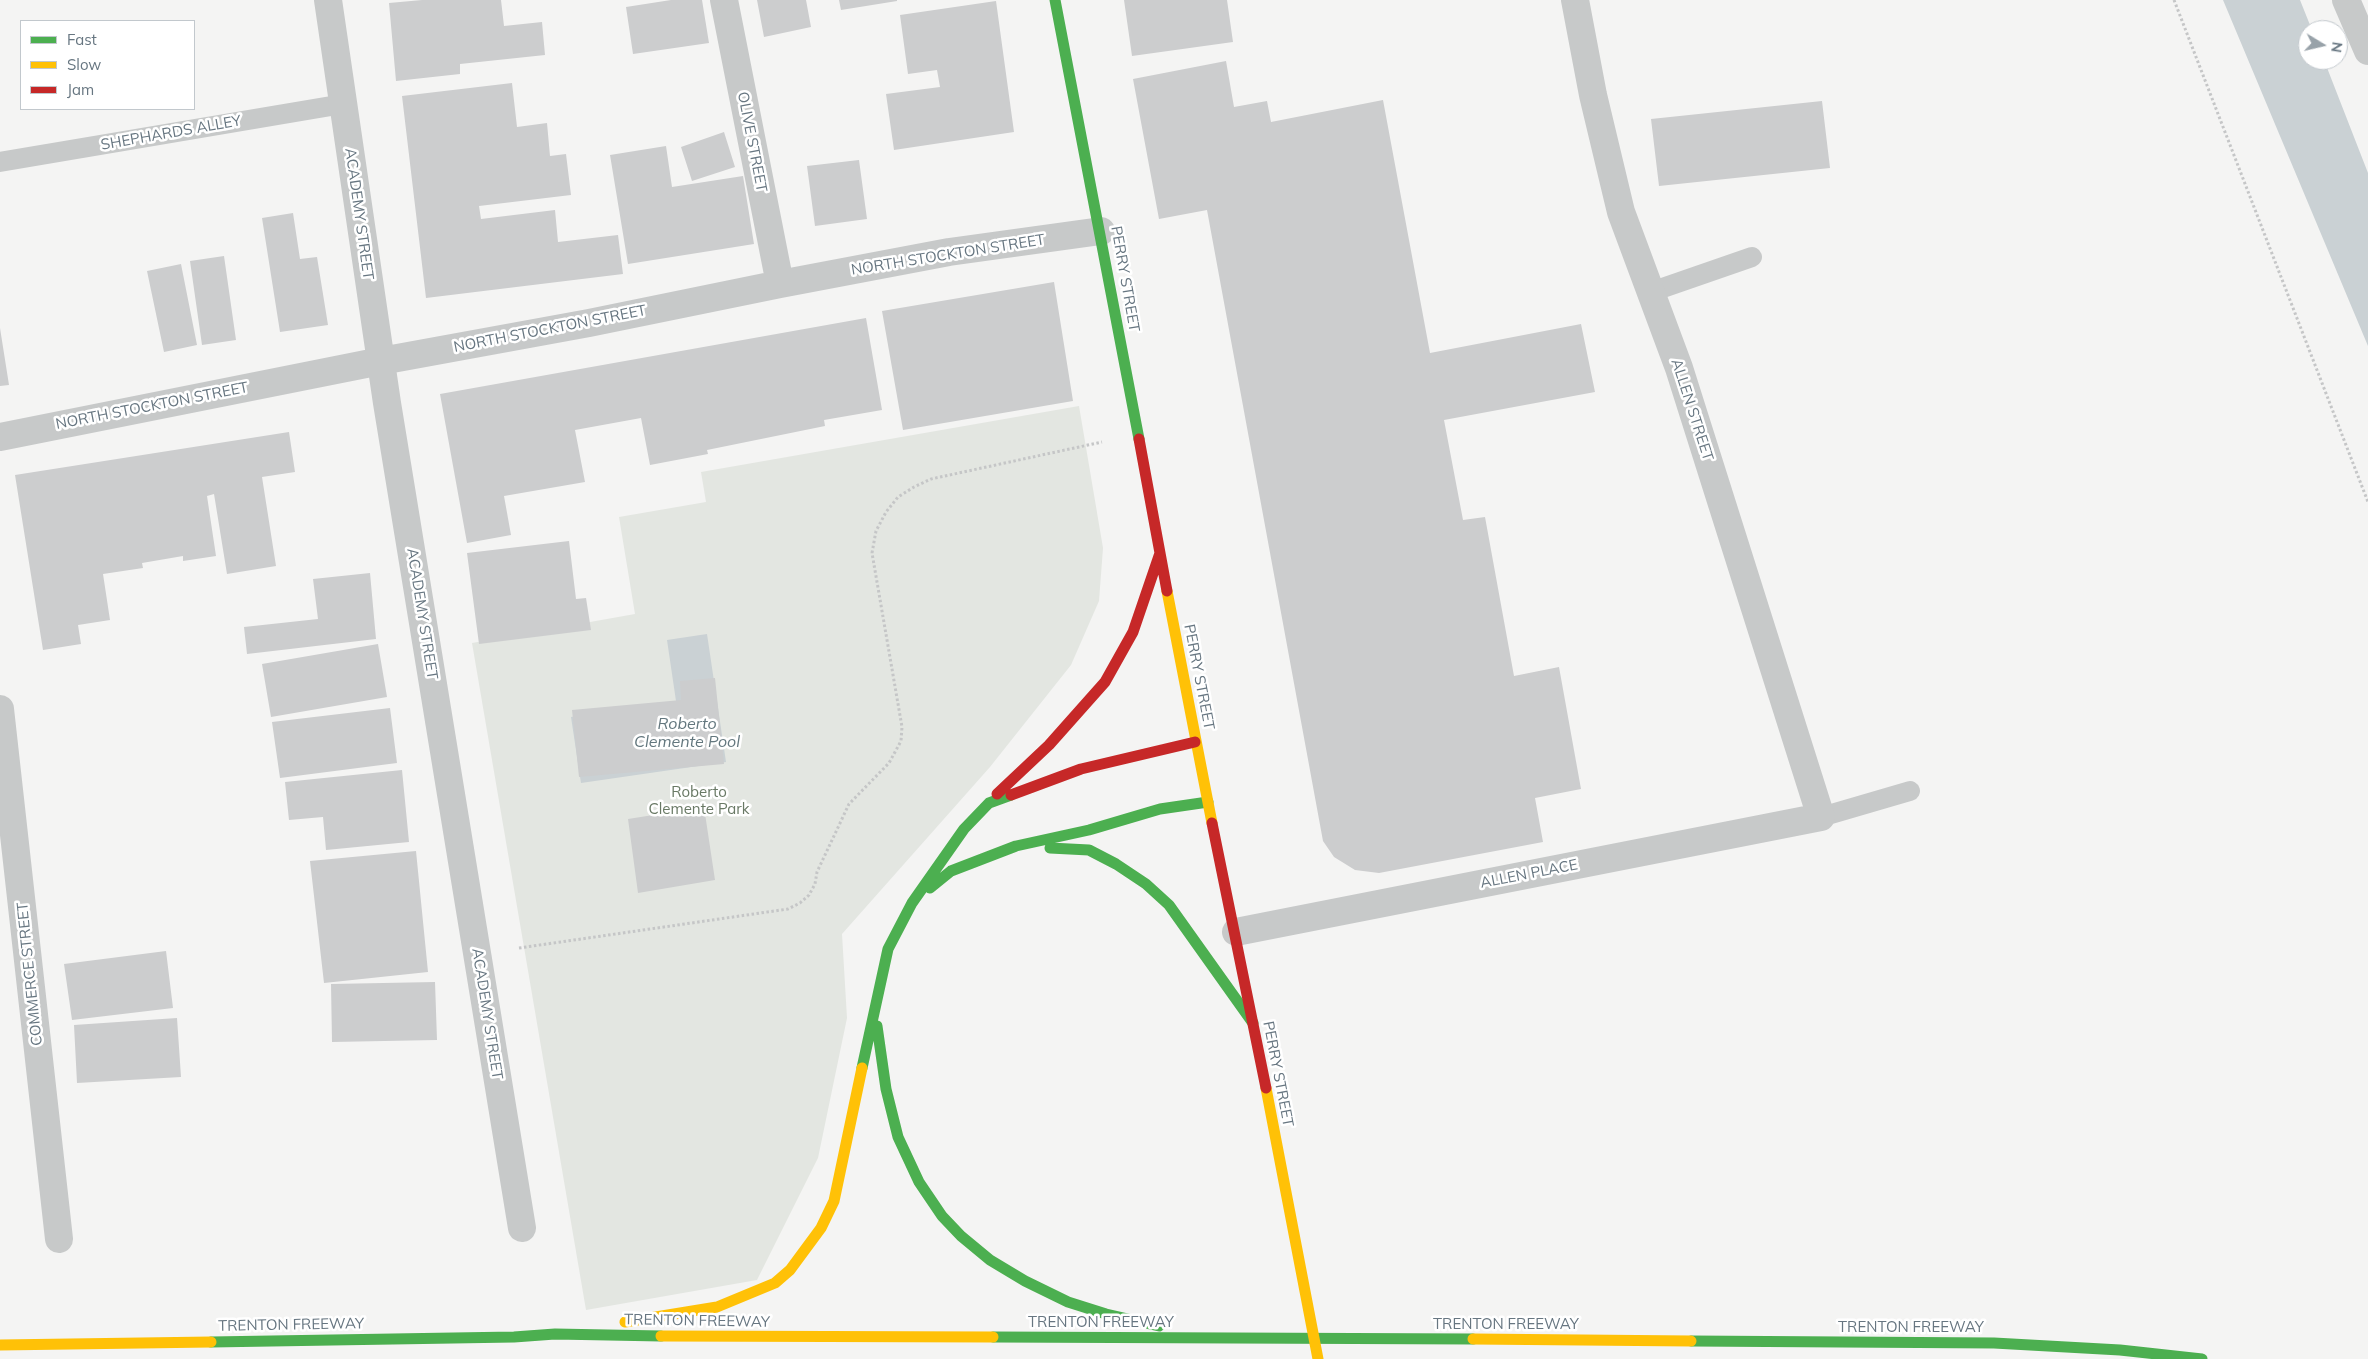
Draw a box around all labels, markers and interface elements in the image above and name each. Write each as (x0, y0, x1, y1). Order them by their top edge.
legend (20, 20, 195, 110)
north arrow (2298, 20, 2348, 70)
text: Fast (67, 30, 97, 49)
text: N (2327, 41, 2347, 54)
text: Slow (67, 55, 101, 74)
text: Jam (67, 80, 94, 99)
street label: OLIVE STREET (733, 90, 771, 194)
street label: SHEPHARDS ALLEY (100, 112, 242, 154)
street label: ACADEMY STREET (341, 147, 377, 281)
street label: PERRY STREET (1107, 225, 1143, 333)
street label: NORTH STOCKTON STREET (850, 231, 1046, 279)
street label: NORTH STOCKTON STREET (452, 301, 648, 357)
street label: ALLEN STREET (1667, 357, 1717, 463)
street label: NORTH STOCKTON STREET (54, 378, 250, 434)
street label: ACADEMY STREET (403, 547, 441, 681)
street label: PERRY STREET (1180, 623, 1218, 731)
water label: Roberto Clemente Pool (634, 714, 740, 752)
park label: Roberto Clemente Park (649, 783, 749, 818)
street label: ALLEN PLACE (1479, 856, 1579, 892)
street label: COMMERCE STREET (14, 901, 46, 1047)
street label: ACADEMY STREET (468, 947, 506, 1081)
street label: PERRY STREET (1259, 1020, 1297, 1128)
street label: TRENTON FREEWAY (624, 1311, 770, 1331)
street label: TRENTON FREEWAY (1028, 1313, 1174, 1331)
street label: TRENTON FREEWAY (218, 1315, 364, 1335)
street label: TRENTON FREEWAY (1433, 1315, 1579, 1333)
street label: TRENTON FREEWAY (1838, 1318, 1984, 1336)

